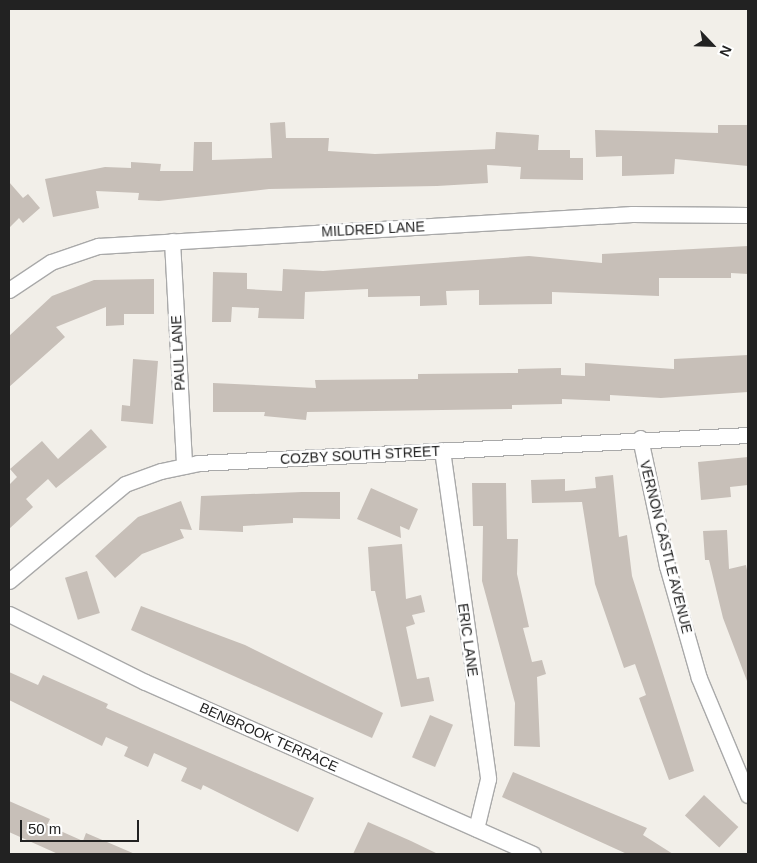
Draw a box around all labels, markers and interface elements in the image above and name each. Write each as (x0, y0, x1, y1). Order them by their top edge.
north arrow (687, 20, 737, 70)
text: N (716, 43, 735, 59)
street label: MILDRED LANE (321, 218, 425, 240)
street label: PAUL LANE (168, 315, 188, 391)
street label: COZBY SOUTH STREET (280, 442, 440, 468)
street label: VERNON CASTLE AVENUE (636, 458, 696, 636)
street label: ERIC LANE (455, 602, 481, 678)
street label: BENBROOK TERRACE (197, 699, 341, 775)
scale bar (22, 810, 141, 842)
text: 50 m (28, 820, 61, 837)

